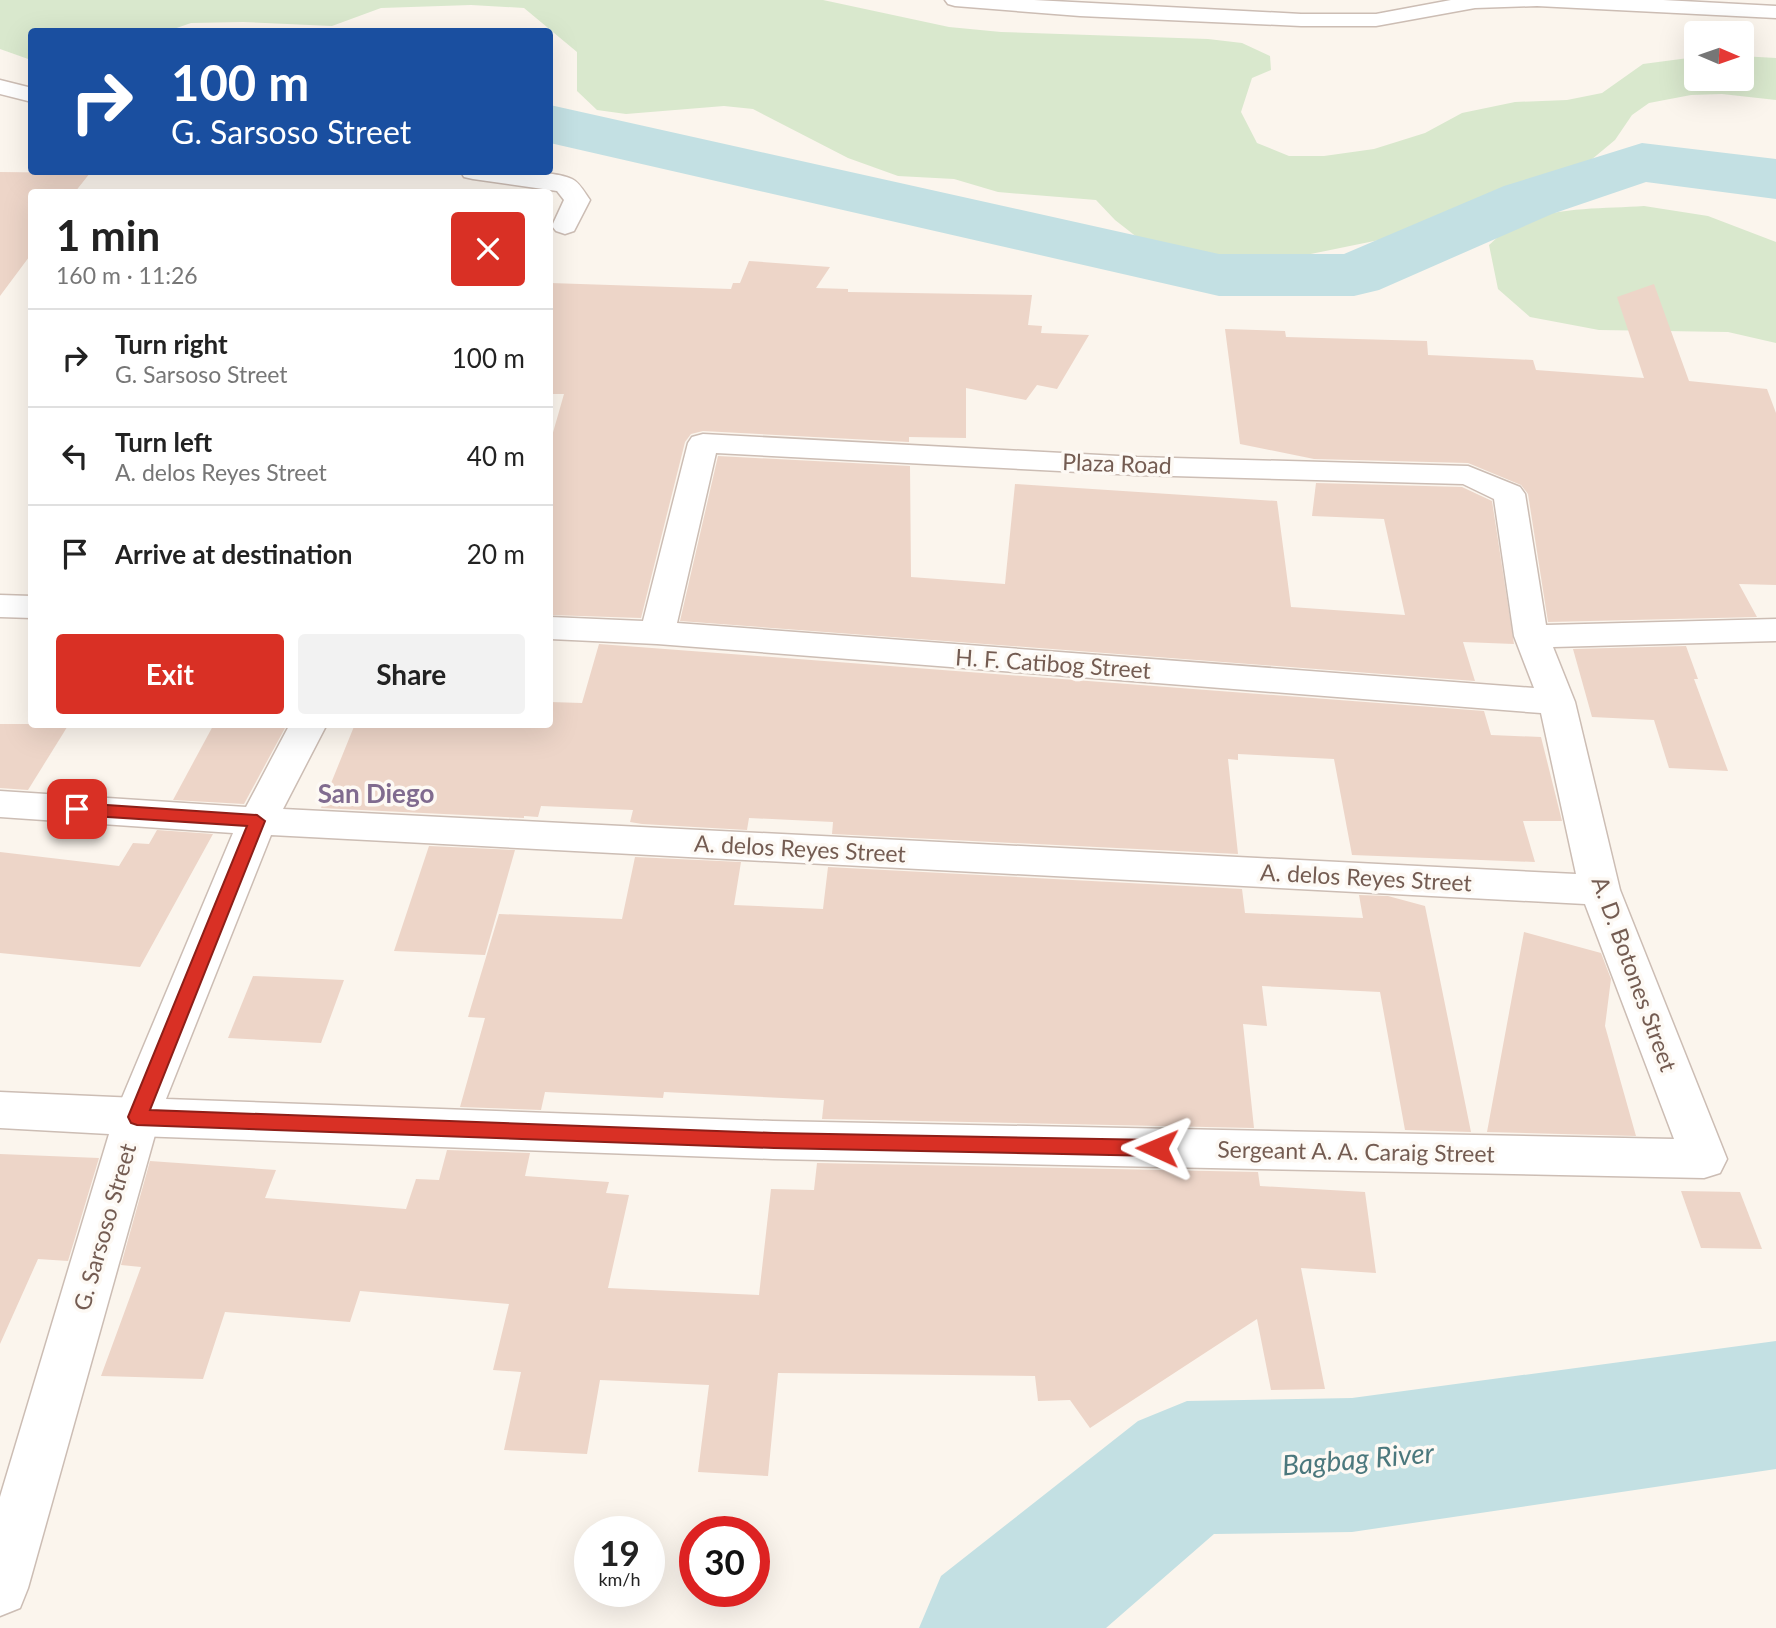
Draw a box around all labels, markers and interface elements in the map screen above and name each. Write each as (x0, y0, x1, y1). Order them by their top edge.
north arrow (1684, 21, 1754, 91)
map controls (1684, 21, 1754, 91)
text: 100 m (171, 53, 309, 111)
icon: right (56, 56, 147, 147)
text: G. Sarsoso Street (171, 112, 411, 151)
text: 1 min (56, 210, 160, 260)
button: close (451, 212, 525, 286)
text: 160 m · 11:26 (56, 261, 198, 289)
text: Turn right (115, 328, 228, 360)
icon: right (56, 339, 94, 377)
text: 100 m (452, 342, 525, 374)
text: G. Sarsoso Street (115, 360, 288, 388)
text: Turn left (115, 426, 212, 458)
icon: left (56, 437, 94, 475)
text: 40 m (467, 440, 525, 472)
street label: Plaza Road (1062, 447, 1172, 479)
text: A. delos Reyes Street (115, 458, 327, 486)
icon: arrive (56, 535, 94, 573)
text: Arrive at destination (115, 538, 352, 570)
text: 20 m (467, 538, 525, 570)
button: Exit (56, 634, 284, 714)
button: Share (298, 634, 525, 714)
street label: H. F. Catibog Street (954, 642, 1153, 684)
district label: San Diego (318, 777, 434, 809)
pin (47, 779, 107, 839)
icon: arrive (58, 790, 96, 828)
street label: A. delos Reyes Street (694, 828, 907, 868)
street label: A. delos Reyes Street (1260, 857, 1473, 897)
street label: A. D. Botones Street (1587, 872, 1683, 1076)
position arrow (1120, 1111, 1194, 1185)
street label: Sergeant A. A. Caraig Street (1217, 1135, 1496, 1167)
street label: G. Sarsoso Street (67, 1139, 141, 1314)
water label: Bagbag River (1281, 1434, 1436, 1482)
speed limit sign: 30 (679, 1516, 770, 1607)
text: 19 (599, 1531, 640, 1573)
text: km/h (598, 1568, 641, 1590)

